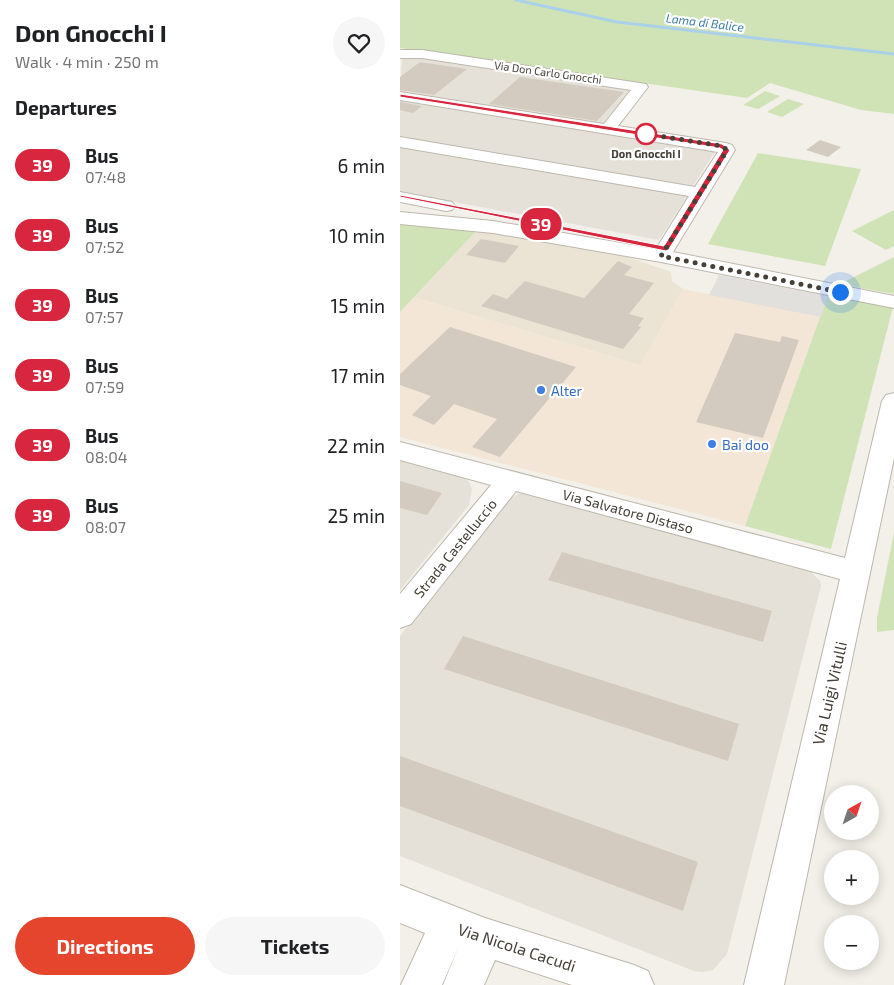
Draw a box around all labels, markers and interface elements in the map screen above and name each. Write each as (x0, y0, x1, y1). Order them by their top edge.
water label: Lama di Balice (665, 10, 745, 34)
button: heart (333, 17, 385, 69)
text: Don Gnocchi I (15, 18, 167, 47)
text: Walk · 4 min · 250 m (15, 52, 159, 71)
street label: Via Don Carlo Gnocchi (493, 58, 603, 86)
text: Departures (15, 96, 117, 119)
marker: Don Gnocchi I (635, 123, 657, 145)
text: Bus (85, 144, 119, 167)
place label: Don Gnocchi I (611, 147, 681, 160)
text: 39 (32, 154, 53, 176)
text: 6 min (337, 154, 385, 177)
text: 07:48 (85, 167, 126, 186)
line badge: 39 (518, 208, 564, 240)
text: 39 (531, 213, 551, 235)
text: Bus (85, 214, 119, 237)
text: 39 (32, 224, 53, 246)
text: 10 min (329, 224, 385, 247)
text: 07:52 (85, 237, 124, 256)
your location (828, 280, 853, 305)
text: Bus (85, 284, 119, 307)
text: 39 (32, 294, 53, 316)
text: 15 min (331, 294, 385, 317)
text: 07:57 (85, 307, 123, 326)
text: Bus (85, 354, 119, 377)
text: 39 (32, 364, 53, 386)
text: 17 min (331, 364, 385, 387)
text: 07:59 (85, 377, 124, 396)
place label: Alter (551, 382, 583, 399)
marker: Alter (535, 384, 547, 396)
text: Bus (85, 424, 119, 447)
text: 39 (32, 434, 53, 456)
text: 22 min (327, 434, 385, 457)
place label: Bai doo (722, 436, 769, 453)
marker: Bai doo (706, 438, 718, 450)
text: 08:04 (85, 447, 128, 466)
street label: Via Salvatore Distaso (561, 485, 695, 537)
text: Bus (85, 494, 119, 517)
street label: Strada Castelluccio (410, 495, 500, 601)
text: 39 (32, 504, 53, 526)
text: 25 min (328, 504, 385, 527)
text: 08:07 (85, 517, 126, 536)
street label: Via Luigi Vitulli (808, 639, 850, 747)
north arrow (824, 785, 879, 840)
map controls (824, 785, 879, 970)
button: + (824, 850, 879, 905)
button: − (824, 915, 879, 970)
button: Directions (15, 917, 195, 975)
button: Tickets (205, 917, 385, 975)
street label: Via Nicola Cacudi (455, 919, 579, 975)

